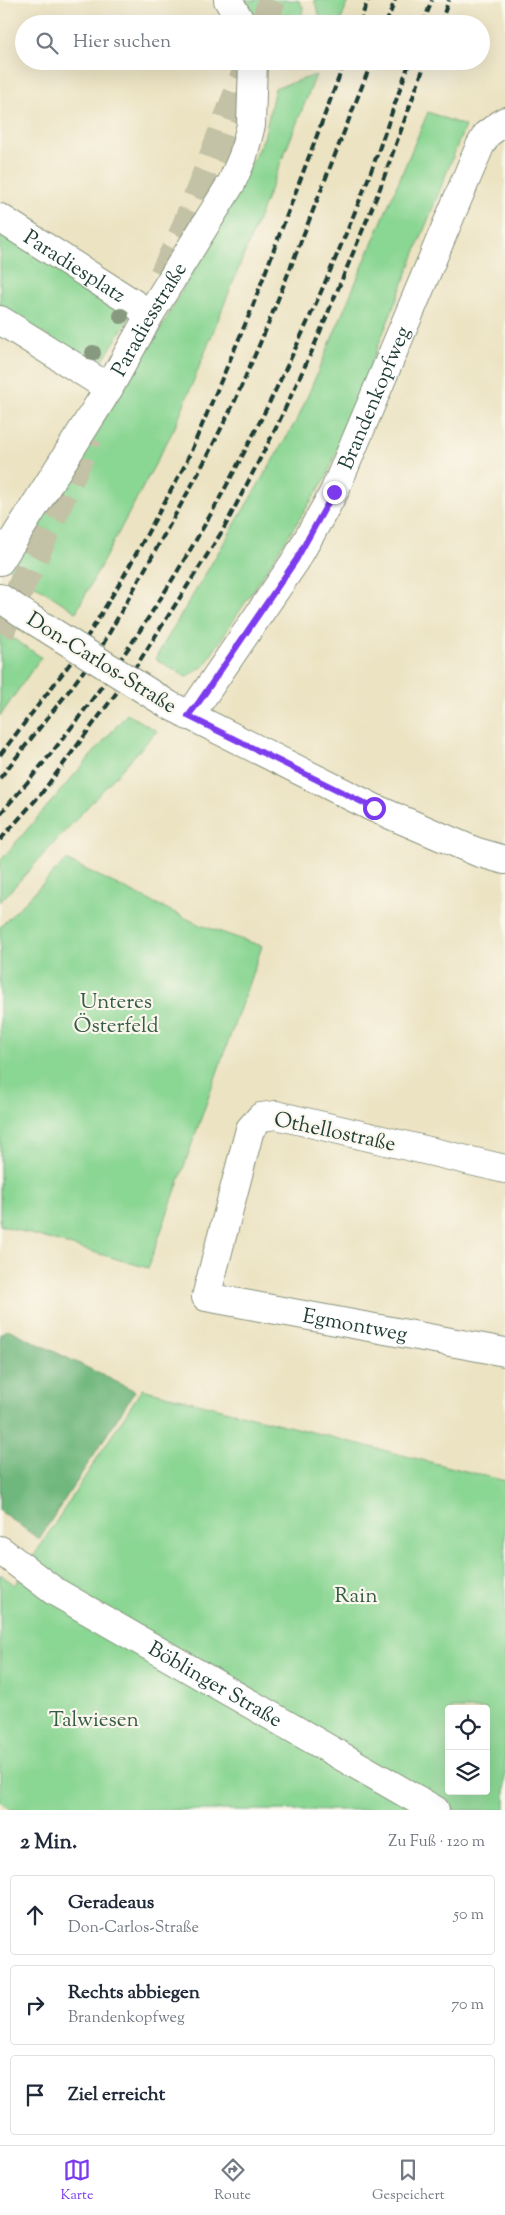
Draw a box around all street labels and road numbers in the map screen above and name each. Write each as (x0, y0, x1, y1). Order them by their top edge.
street label: Paradiesplatz (17, 224, 131, 312)
street label: Paradiesstraße (105, 257, 196, 383)
street label: Brandenkopfweg (332, 322, 419, 475)
street label: Don-Carlos-Straße (20, 605, 182, 722)
street label: Othellostraße (271, 1105, 398, 1160)
street label: Egmontweg (300, 1302, 410, 1351)
street label: Böblinger Straße (142, 1635, 287, 1736)

